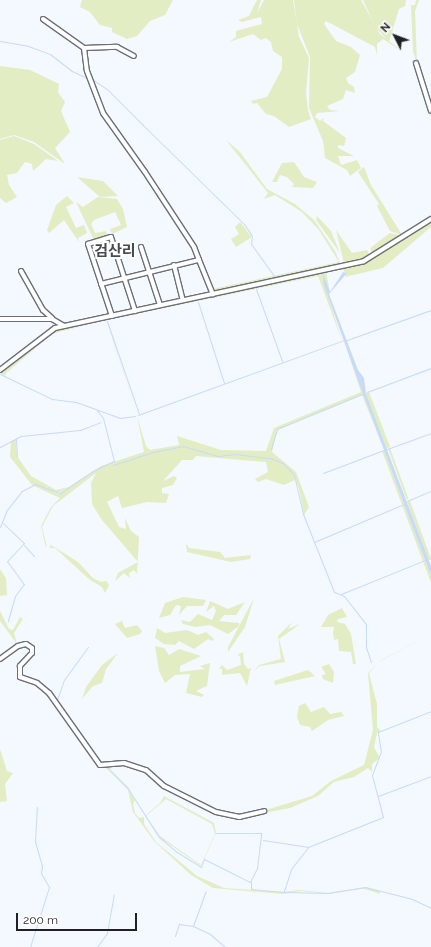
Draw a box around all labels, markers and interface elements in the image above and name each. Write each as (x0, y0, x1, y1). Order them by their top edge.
north arrow (375, 16, 415, 56)
text: N (378, 20, 393, 35)
district label: 검산리 (94, 243, 136, 261)
scale bar (18, 905, 139, 931)
text: 200 m (23, 913, 58, 927)

